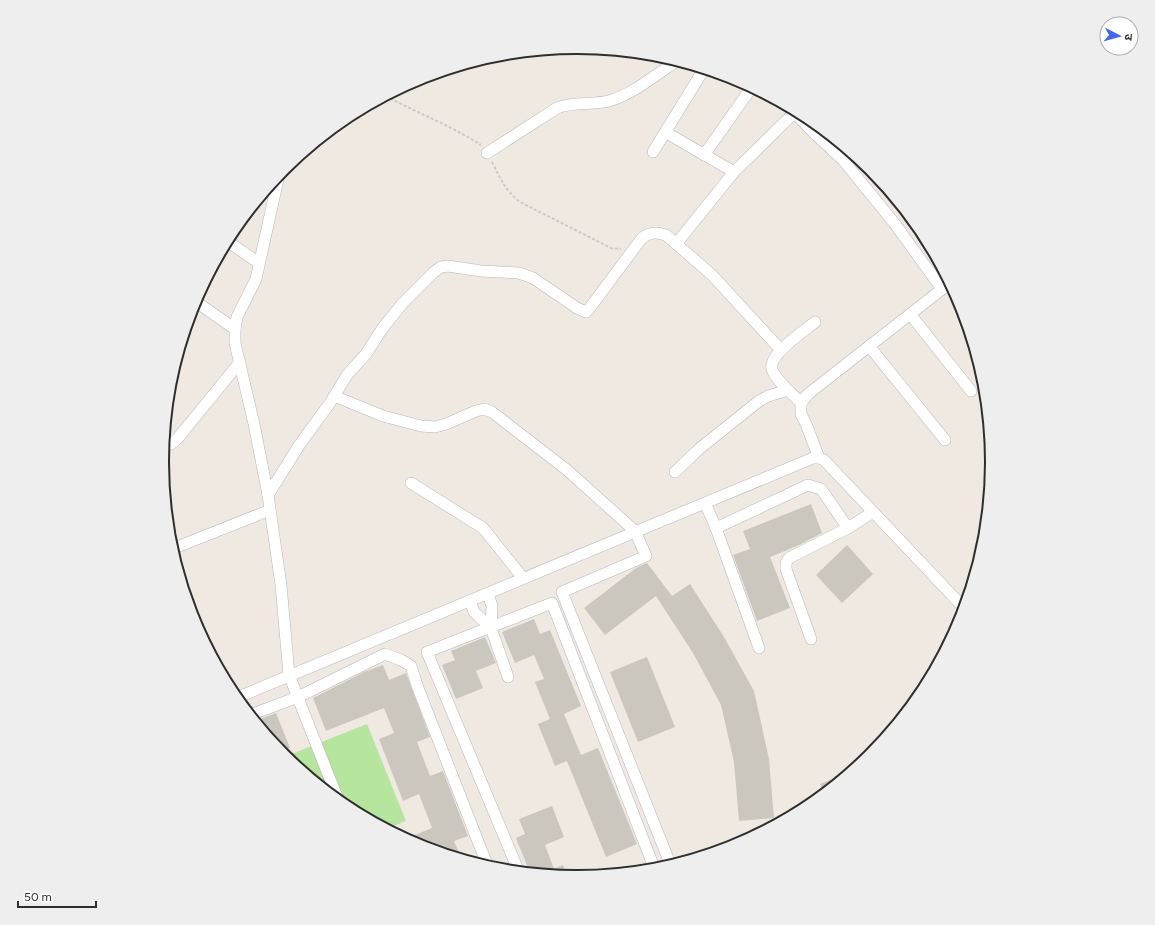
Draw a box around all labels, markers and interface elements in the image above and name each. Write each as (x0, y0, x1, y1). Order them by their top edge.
north arrow (1099, 16, 1139, 56)
text: उ (1122, 33, 1135, 41)
scale bar (18, 883, 96, 909)
text: 50 m (24, 890, 52, 904)

